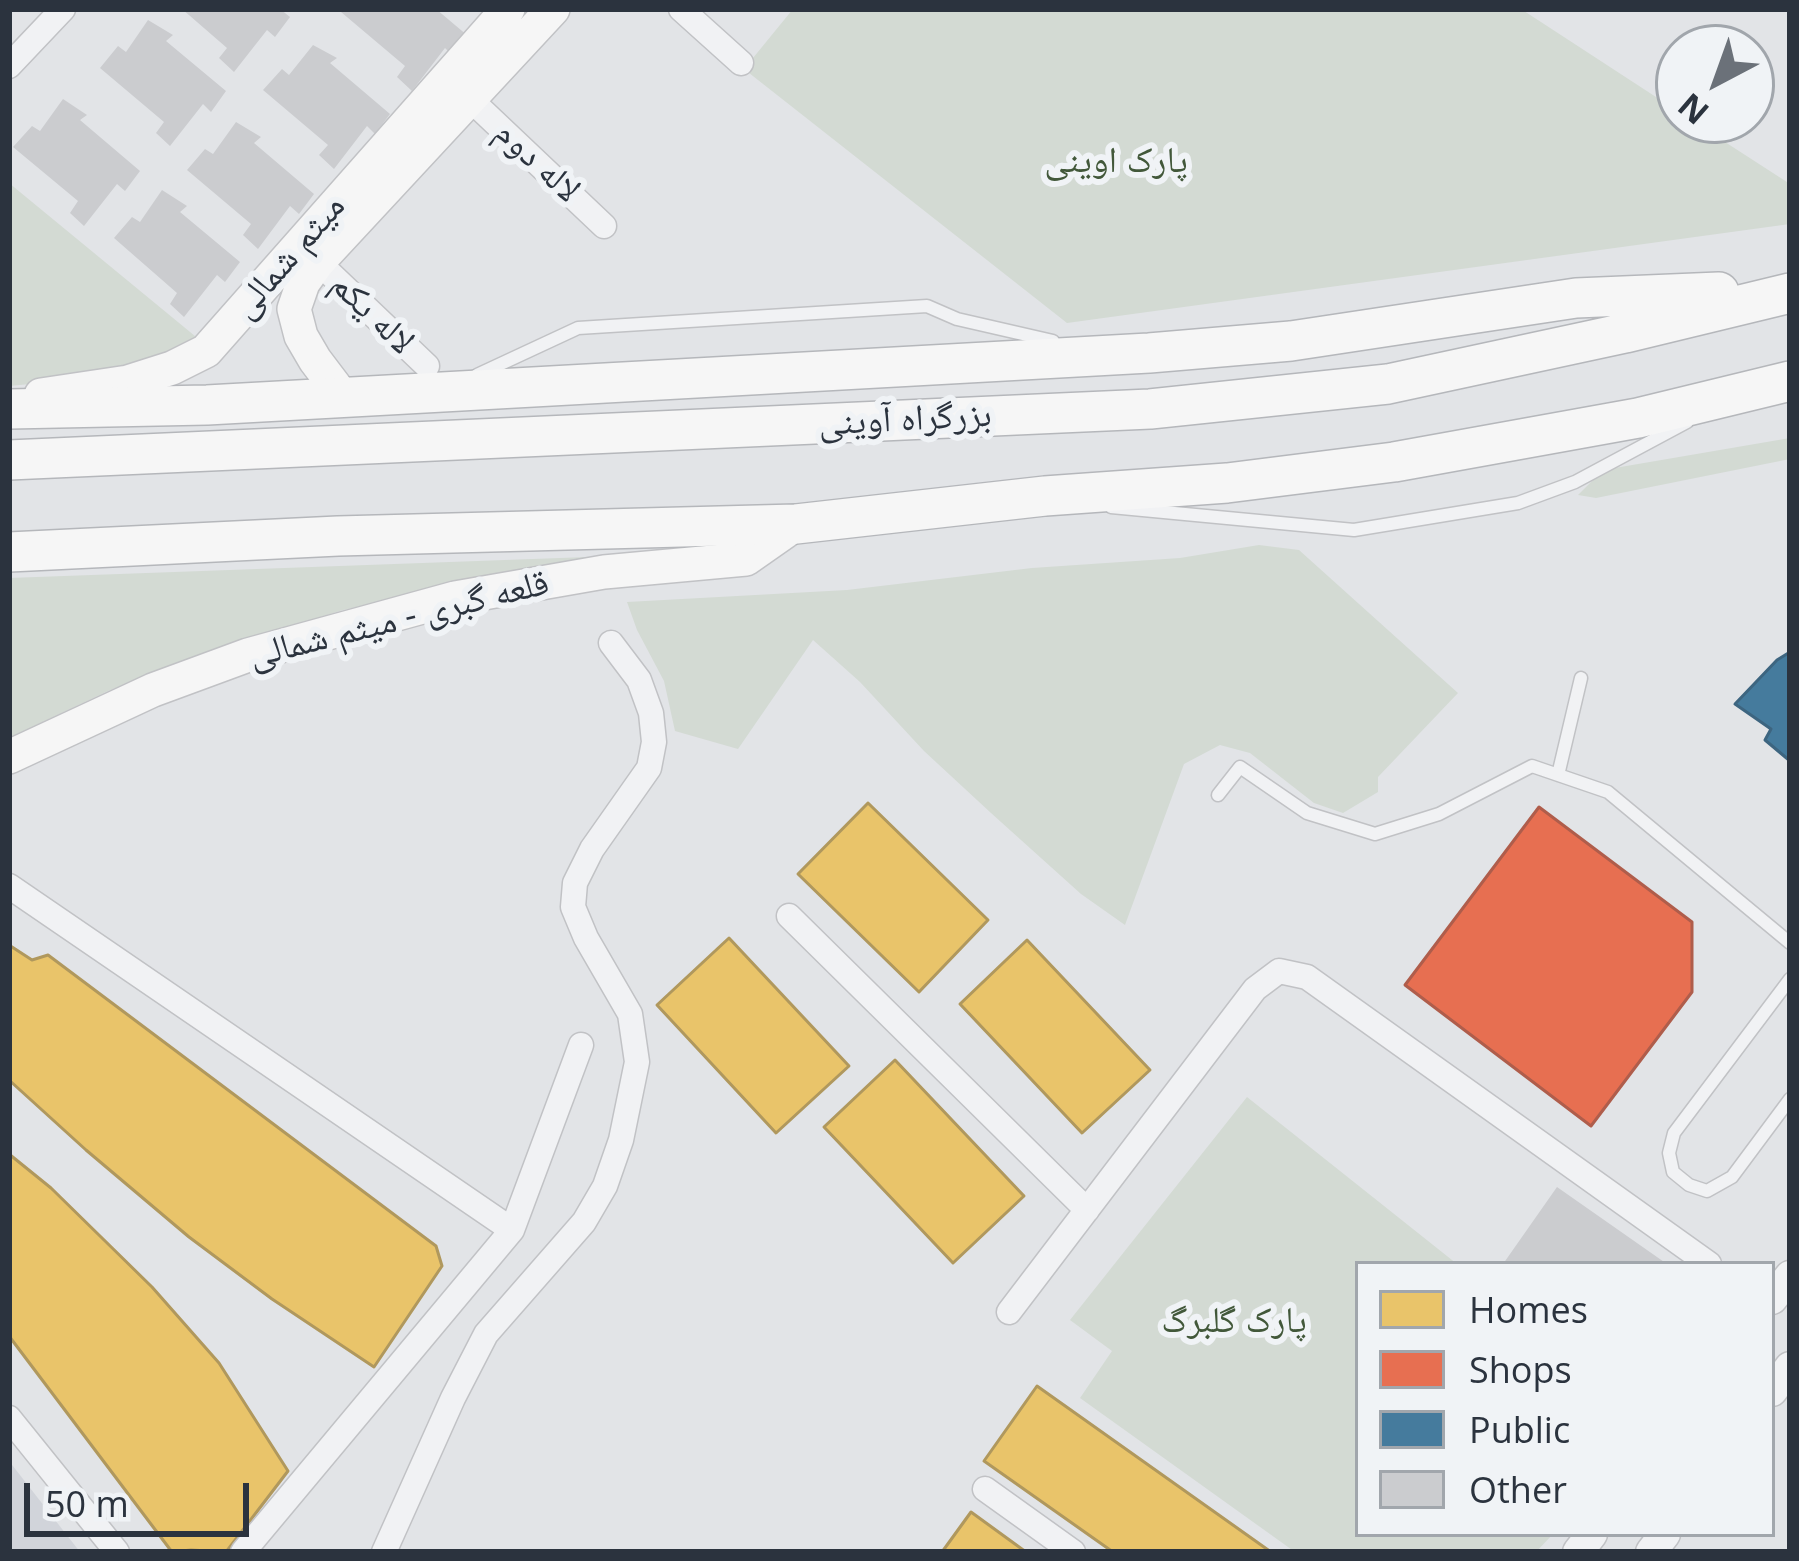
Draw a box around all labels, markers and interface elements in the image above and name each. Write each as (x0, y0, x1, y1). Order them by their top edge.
north arrow (1655, 24, 1775, 144)
text: N (1668, 83, 1718, 135)
street label: لاله دوم (485, 112, 589, 212)
park label: پارک اوینی (1044, 140, 1188, 184)
street label: میثم شمالی (223, 186, 355, 328)
street label: لاله یکم (321, 264, 423, 364)
street label: بزرگراه آوینی (817, 394, 993, 446)
street label: قلعه گبری - میثم شمالی (244, 562, 554, 678)
legend (1355, 1261, 1775, 1537)
text: Homes (1469, 1285, 1588, 1334)
park label: پارک گلبرگ (1161, 1300, 1307, 1344)
text: Shops (1469, 1345, 1572, 1394)
text: Public (1469, 1405, 1570, 1454)
scale bar (30, 1459, 255, 1533)
text: Other (1469, 1465, 1567, 1514)
text: 50 m (45, 1479, 129, 1528)

